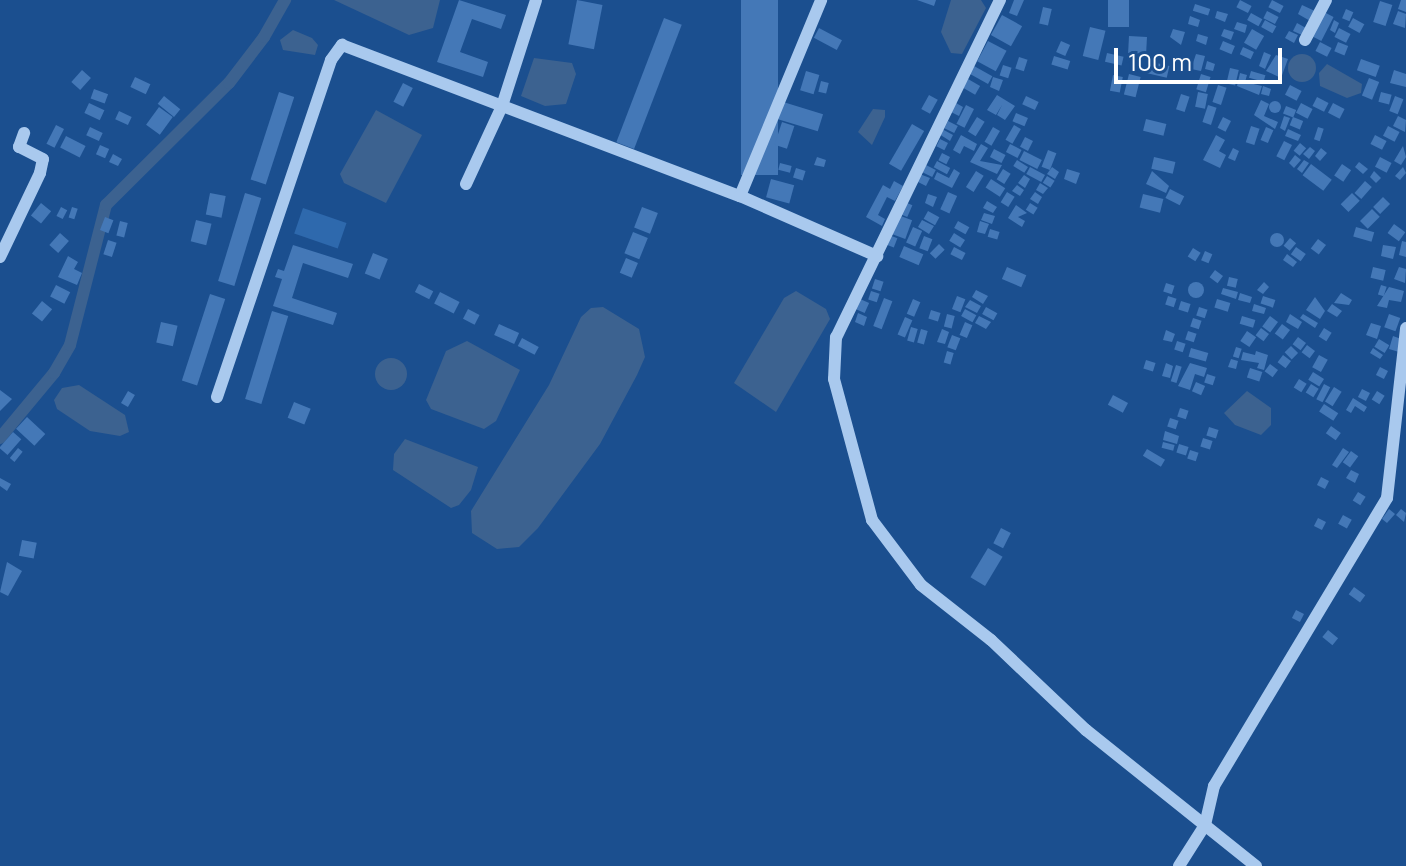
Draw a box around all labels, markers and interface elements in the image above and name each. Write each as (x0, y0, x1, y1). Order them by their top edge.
scale bar (1118, 32, 1286, 82)
text: 100 m (1128, 45, 1192, 78)

